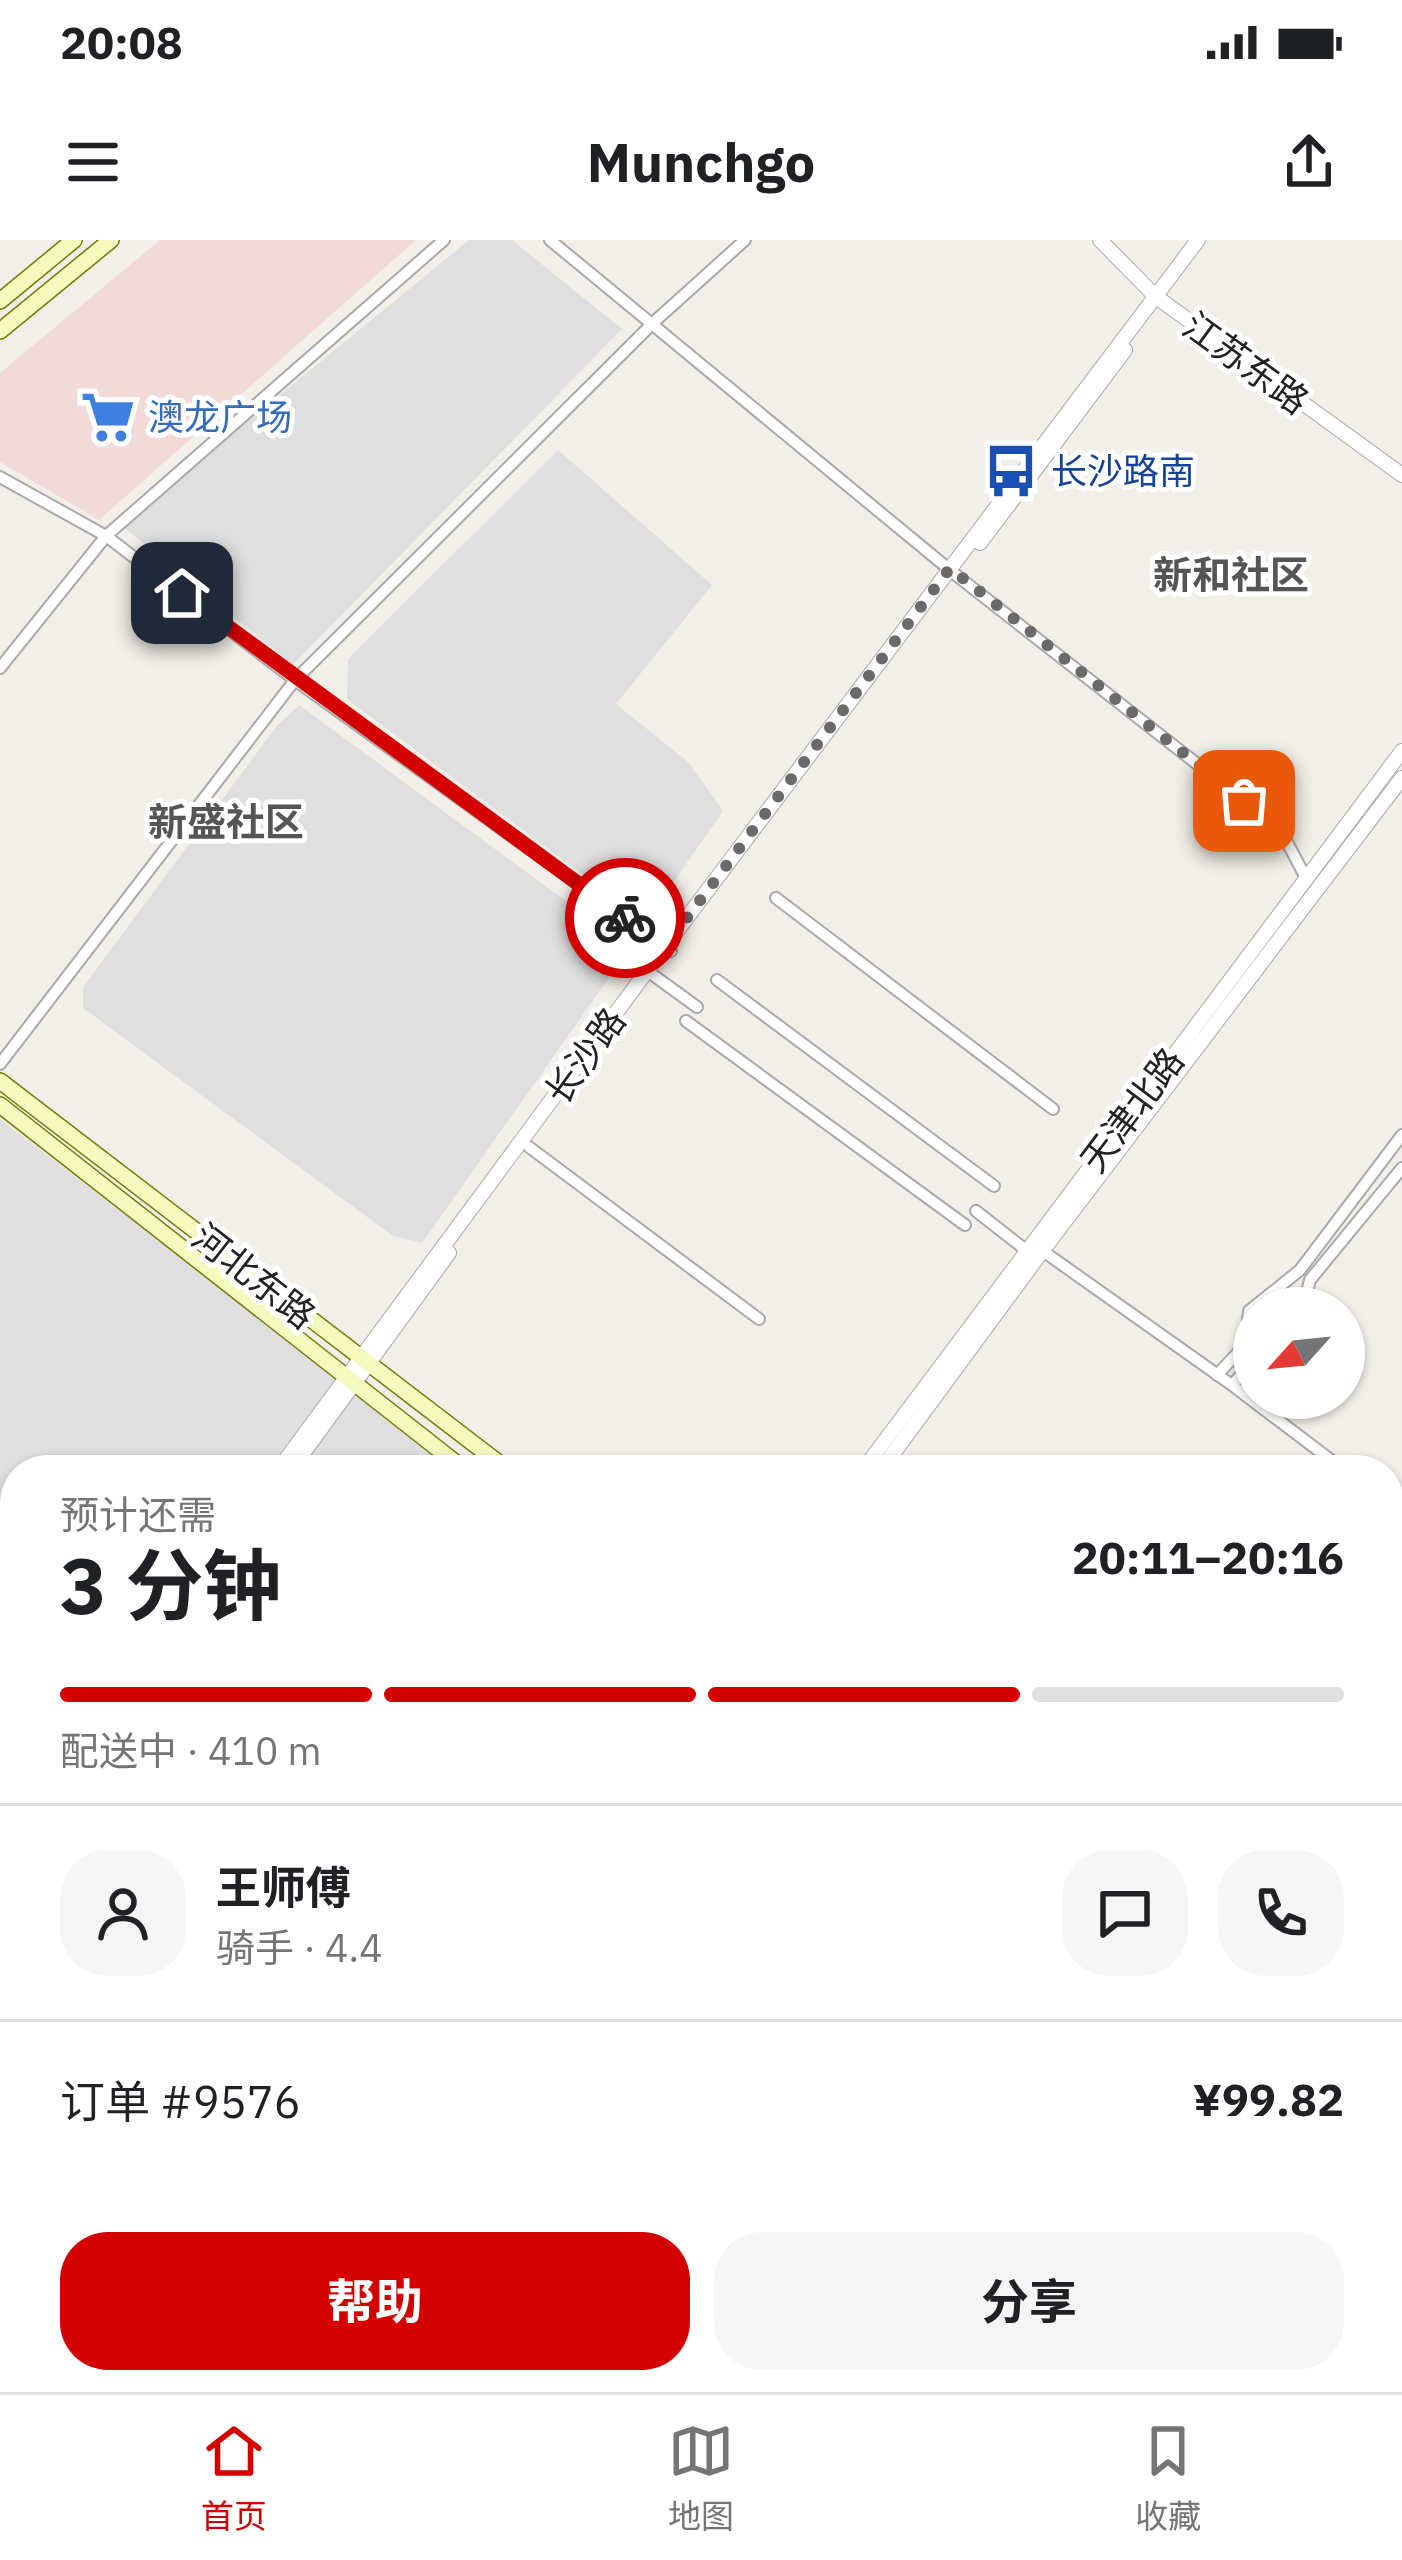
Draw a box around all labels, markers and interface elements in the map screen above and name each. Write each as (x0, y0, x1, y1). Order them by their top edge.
text: 20:08 (60, 13, 183, 71)
text: Munchgo (587, 127, 815, 197)
icon: menu (60, 129, 126, 195)
icon: share (1276, 129, 1342, 195)
street label: 江苏东路 (1174, 301, 1318, 424)
supermarket icon: 澳龙广场 (79, 388, 137, 446)
place label: 澳龙广场 (148, 393, 292, 440)
bus stop icon: 长沙路南 (982, 442, 1040, 500)
place label: 长沙路南 (1051, 447, 1195, 494)
pin (131, 542, 233, 644)
district label: 新和社区 (1153, 549, 1309, 600)
icon: home (149, 560, 215, 626)
pin (1193, 750, 1295, 852)
icon: bag (1211, 768, 1277, 834)
district label: 新盛社区 (148, 796, 304, 847)
courier (565, 858, 685, 978)
icon: bike (592, 885, 658, 951)
street label: 长沙路 (534, 998, 635, 1113)
street label: 天津北路 (1069, 1038, 1194, 1181)
street label: 河北东路 (183, 1213, 326, 1338)
north arrow (1233, 1287, 1365, 1419)
map controls (1233, 1287, 1365, 1419)
text: 预计还需 (60, 1489, 216, 1540)
text: 20:11–20:16 (1072, 1528, 1344, 1586)
text: 3 分钟 (60, 1534, 281, 1635)
text: 配送中 · 410 m (60, 1725, 322, 1776)
button: person (60, 1850, 186, 1976)
button: chat (1062, 1850, 1188, 1976)
button: phone (1218, 1850, 1344, 1976)
text: 王师傅 (216, 1858, 351, 1916)
text: 骑手 · 4.4 (216, 1922, 383, 1973)
text: ¥99.82 (1193, 2070, 1344, 2128)
text: 订单 #9576 (60, 2072, 301, 2130)
button: 帮助 (60, 2232, 690, 2370)
button: 分享 (714, 2232, 1344, 2370)
tab: 首页 (201, 2418, 267, 2538)
tab: 地图 (668, 2418, 734, 2538)
tab: 收藏 (1135, 2418, 1201, 2538)

